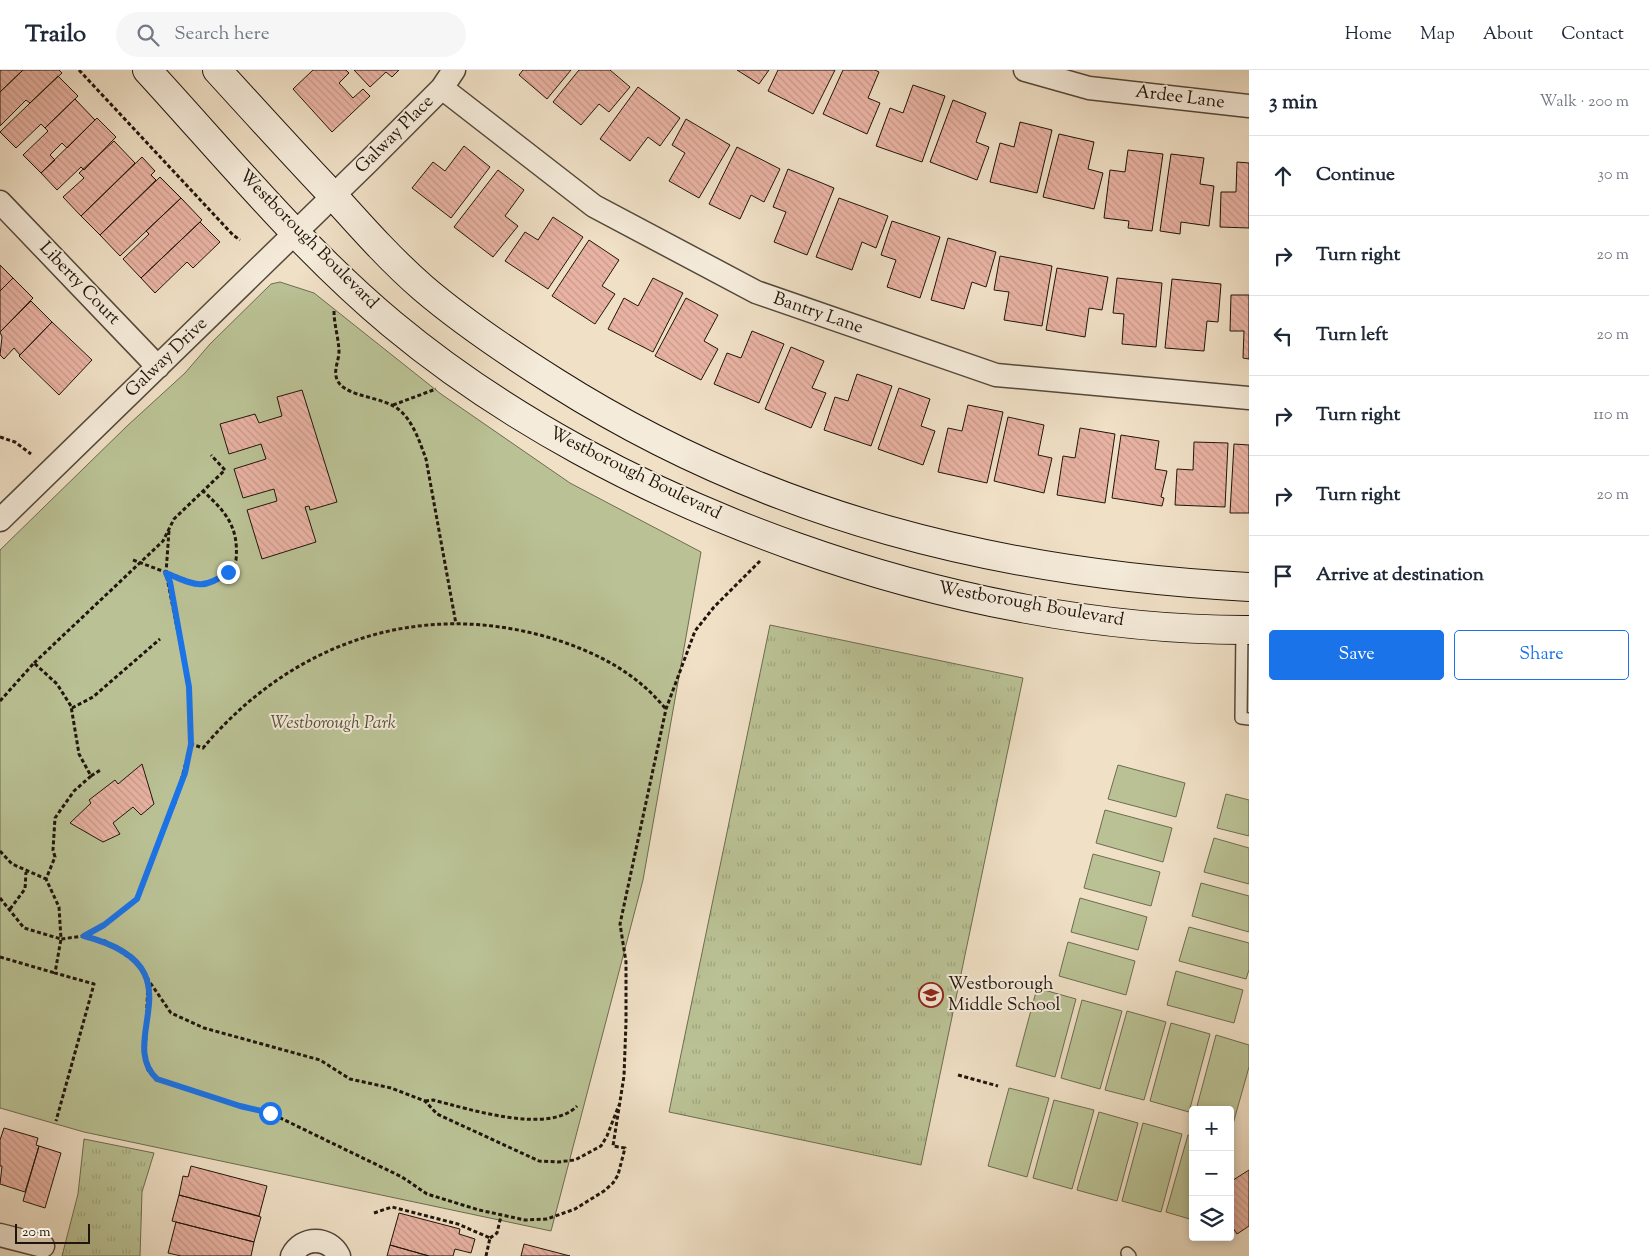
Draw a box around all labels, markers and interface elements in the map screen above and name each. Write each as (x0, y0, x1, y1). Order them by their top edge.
search box (116, 12, 466, 57)
text: Trailo (25, 18, 86, 52)
icon: search (134, 21, 162, 49)
text: Search here (174, 21, 270, 48)
text: Home (1345, 22, 1392, 48)
text: Map (1420, 22, 1455, 48)
text: About (1483, 22, 1533, 48)
text: Contact (1561, 22, 1624, 48)
street label: Ardee Lane (1134, 80, 1226, 116)
text: 3 min (1269, 88, 1318, 118)
street label: Galway Place (350, 90, 440, 180)
text: Walk · 200 m (1540, 91, 1629, 114)
icon: ahead (1269, 162, 1297, 190)
text: Continue (1316, 162, 1395, 189)
street label: Westborough Boulevard (232, 164, 384, 316)
text: 30 m (1598, 164, 1629, 187)
street label: Liberty Court (33, 237, 125, 331)
icon: right (1269, 242, 1297, 270)
text: Turn right (1316, 242, 1400, 269)
text: 20 m (1596, 244, 1629, 267)
street label: Bantry Lane (769, 286, 867, 342)
street label: Galway Drive (120, 312, 214, 404)
icon: left (1269, 322, 1297, 350)
text: Turn left (1316, 322, 1388, 349)
text: 20 m (1596, 324, 1629, 347)
icon: right (1269, 402, 1297, 430)
text: Turn right (1316, 402, 1400, 429)
text: 110 m (1593, 404, 1629, 427)
street label: Westborough Boulevard (545, 421, 725, 527)
icon: right (1269, 482, 1297, 510)
text: Turn right (1316, 482, 1400, 509)
text: 20 m (1596, 484, 1629, 507)
route end (217, 561, 240, 584)
icon: arrive (1269, 562, 1297, 590)
text: Arrive at destination (1316, 562, 1484, 589)
street label: Westborough Boulevard (936, 576, 1126, 634)
button: Save (1269, 630, 1444, 680)
button: Share (1454, 630, 1629, 680)
park label: Westborough Park (270, 711, 396, 737)
place label: Westborough Middle School (948, 972, 1061, 1019)
school or university icon: Westborough Middle School (918, 982, 944, 1008)
route start (259, 1102, 282, 1125)
map controls (1189, 1106, 1234, 1241)
button: + (1189, 1106, 1234, 1151)
button: − (1189, 1151, 1234, 1196)
button: layers (1189, 1196, 1234, 1241)
scale bar (15, 1221, 90, 1244)
text: 20 m (22, 1223, 51, 1243)

